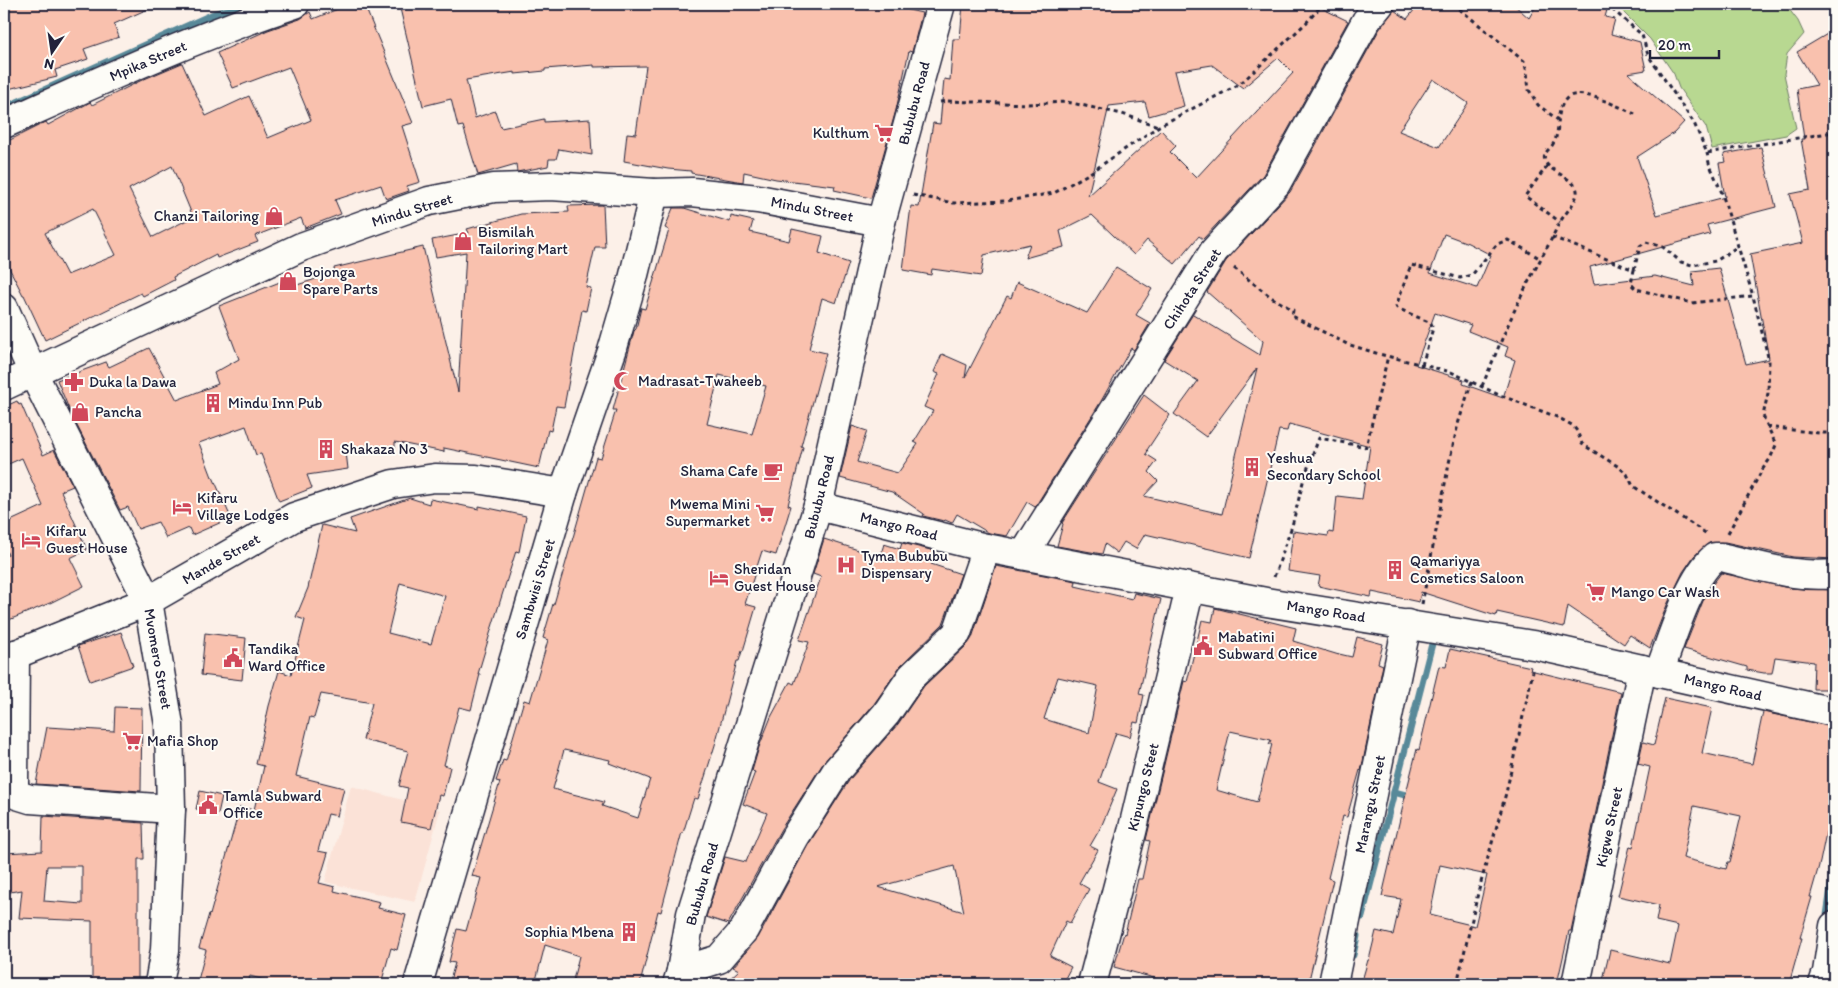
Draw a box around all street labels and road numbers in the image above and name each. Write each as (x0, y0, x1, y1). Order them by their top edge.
street label: Mpika Street (107, 37, 190, 85)
street label: Bububu Road (894, 59, 934, 147)
street label: Mindu Street (369, 189, 455, 231)
street label: Mindu Street (769, 192, 855, 226)
street label: Chihota Street (1159, 245, 1225, 333)
street label: Bububu Road (800, 453, 838, 541)
street label: Mango Road (858, 508, 940, 544)
street label: Mande Street (179, 529, 263, 588)
street label: Sambwisi Street (511, 536, 559, 642)
street label: Mango Road (1285, 596, 1367, 626)
street label: Mvomero Street (140, 607, 176, 711)
street label: Mango Road (1682, 669, 1764, 705)
street label: Kipungo Steet (1123, 741, 1163, 833)
street label: Marangu Street (1351, 753, 1389, 855)
street label: Kigwe Street (1592, 785, 1626, 869)
street label: Bububu Road (682, 840, 722, 928)

